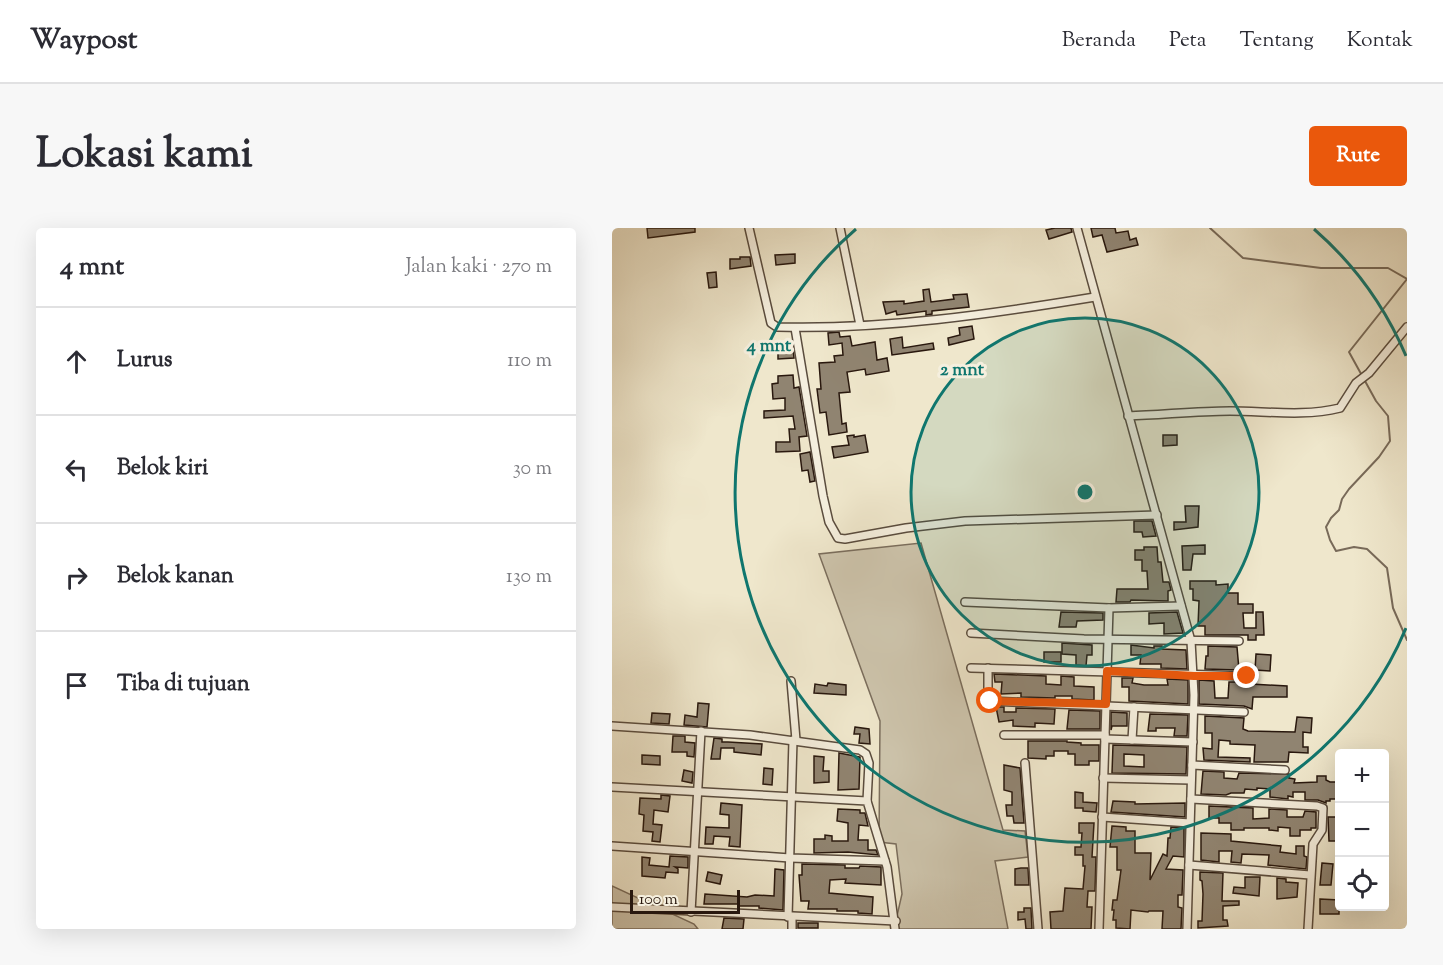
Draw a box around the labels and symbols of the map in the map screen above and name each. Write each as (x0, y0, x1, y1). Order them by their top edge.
text: 4 mnt (746, 334, 792, 360)
text: 2 mnt (940, 358, 985, 384)
centre of rings (1075, 482, 1095, 502)
route end (1233, 662, 1259, 688)
route start (976, 687, 1002, 713)
scale bar (630, 887, 740, 914)

